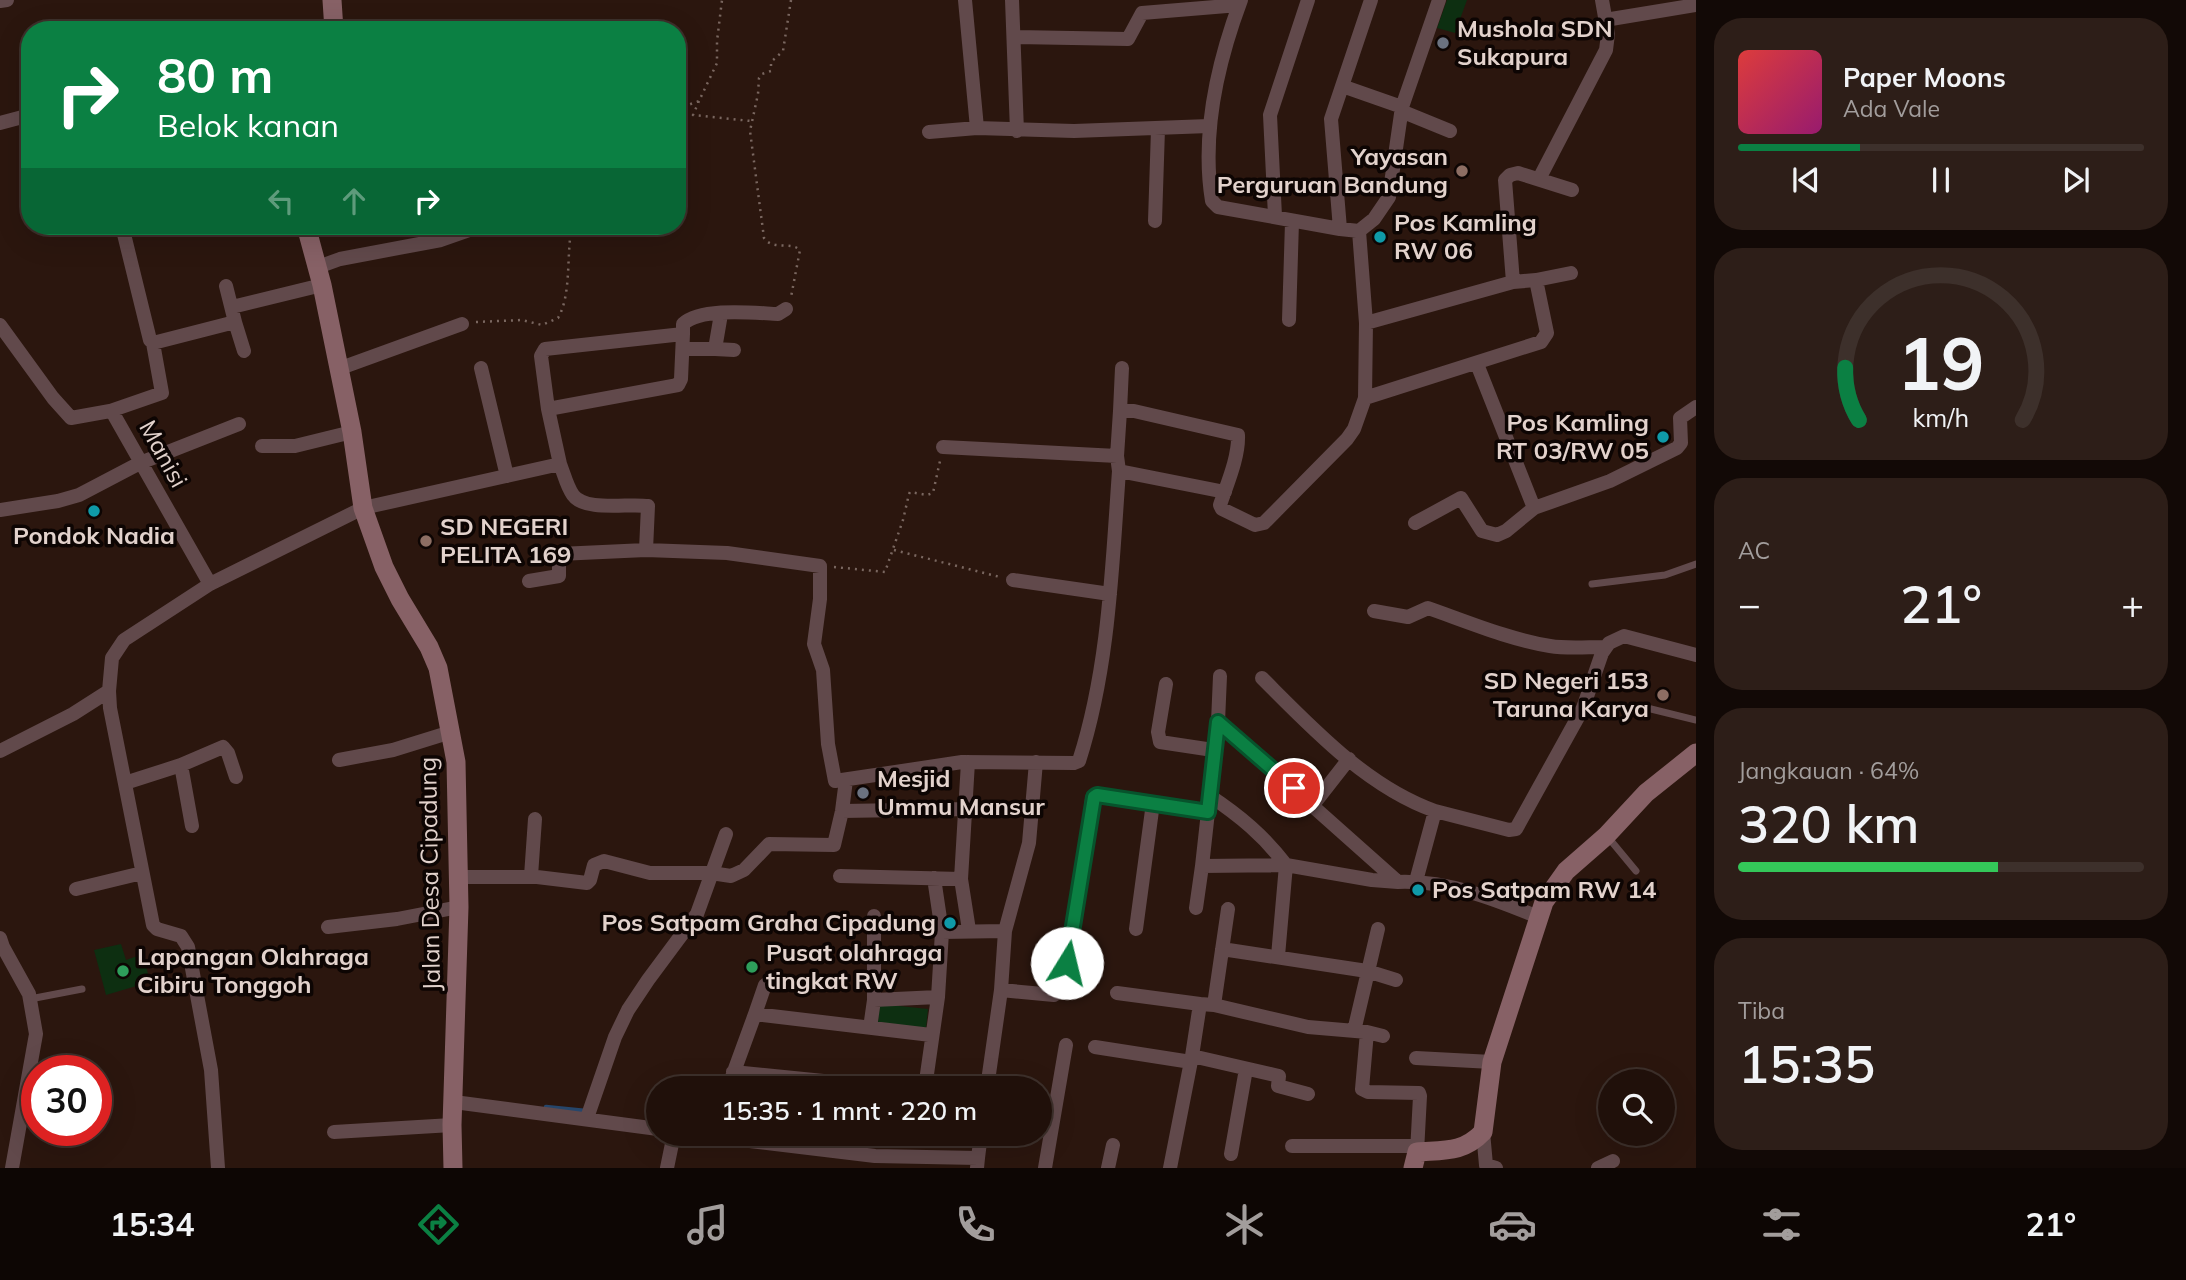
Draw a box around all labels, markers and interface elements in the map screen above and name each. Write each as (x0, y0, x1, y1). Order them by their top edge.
place label: Mushola SDN Sukapura (1457, 13, 1613, 71)
marker: Mushola SDN Sukapura (1435, 35, 1451, 51)
text: 80 m (157, 44, 273, 105)
icon: right (42, 49, 133, 140)
text: Paper Moons (1843, 61, 2006, 94)
text: Ada Vale (1843, 94, 1940, 123)
text: Belok kanan (157, 105, 339, 145)
place label: Yayasan Perguruan Bandung (1217, 141, 1448, 199)
icon: previous (1787, 161, 1825, 199)
icon: pause (1922, 161, 1960, 199)
icon: next (2057, 161, 2095, 199)
marker: Yayasan Perguruan Bandung (1454, 163, 1470, 179)
icon: left (262, 182, 300, 220)
icon: ahead (335, 182, 373, 220)
icon: right (408, 182, 446, 220)
place label: Pos Kamling RW 06 (1394, 207, 1537, 265)
marker: Pos Kamling RW 06 (1372, 229, 1388, 245)
text: 19 (1897, 317, 1985, 408)
text: km/h (1913, 402, 1969, 433)
place label: Pos Kamling RT 03/RW 05 (1496, 407, 1649, 465)
street label: Manisi (133, 415, 195, 492)
marker: Pos Kamling RT 03/RW 05 (1655, 429, 1671, 445)
marker: Pondok Nadia (86, 503, 102, 519)
place label: SD NEGERI PELITA 169 (440, 511, 571, 569)
place label: Pondok Nadia (13, 520, 175, 550)
marker: SD NEGERI PELITA 169 (418, 533, 434, 549)
text: AC (1738, 536, 1770, 565)
text: 21° (1900, 571, 1982, 636)
text: − (1738, 580, 1761, 628)
text: + (2121, 580, 2144, 628)
place label: SD Negeri 153 Taruna Karya (1484, 665, 1649, 723)
marker: SD Negeri 153 Taruna Karya (1655, 687, 1671, 703)
text: Jangkauan · 64% (1738, 756, 1919, 785)
street label: Jalan Desa Cipadung (412, 757, 446, 991)
pin (1264, 758, 1324, 818)
place label: Mesjid Ummu Mansur (877, 763, 1045, 821)
icon: arrive (1275, 769, 1313, 807)
marker: Mesjid Ummu Mansur (855, 785, 871, 801)
text: 320 km (1738, 791, 1919, 856)
place label: Pos Satpam RW 14 (1432, 874, 1656, 904)
marker: Pos Satpam RW 14 (1410, 882, 1426, 898)
place label: Pos Satpam Graha Cipadung (602, 907, 936, 937)
marker: Pos Satpam Graha Cipadung (942, 915, 958, 931)
position arrow (1030, 926, 1104, 1000)
place label: Pusat olahraga tingkat RW (766, 937, 943, 995)
place label: Lapangan Olahraga Cibiru Tonggoh (137, 941, 369, 999)
marker: Pusat olahraga tingkat RW (744, 959, 760, 975)
marker: Lapangan Olahraga Cibiru Tonggoh (115, 963, 131, 979)
text: Tiba (1738, 996, 1785, 1025)
text: 15:35 (1738, 1031, 1875, 1096)
speed limit sign: 30 (21, 1055, 112, 1146)
map controls (1598, 1069, 1675, 1146)
button: search (1598, 1069, 1675, 1146)
text: 15:35 · 1 mnt · 220 m (721, 1094, 977, 1127)
icon: directions (414, 1200, 463, 1249)
icon: music (683, 1200, 732, 1249)
icon: phone (951, 1200, 1000, 1249)
icon: climate (1220, 1200, 1269, 1249)
icon: car (1488, 1200, 1537, 1249)
icon: filters (1757, 1200, 1806, 1249)
text: 15:34 (110, 1204, 195, 1244)
text: 21° (2026, 1204, 2076, 1244)

